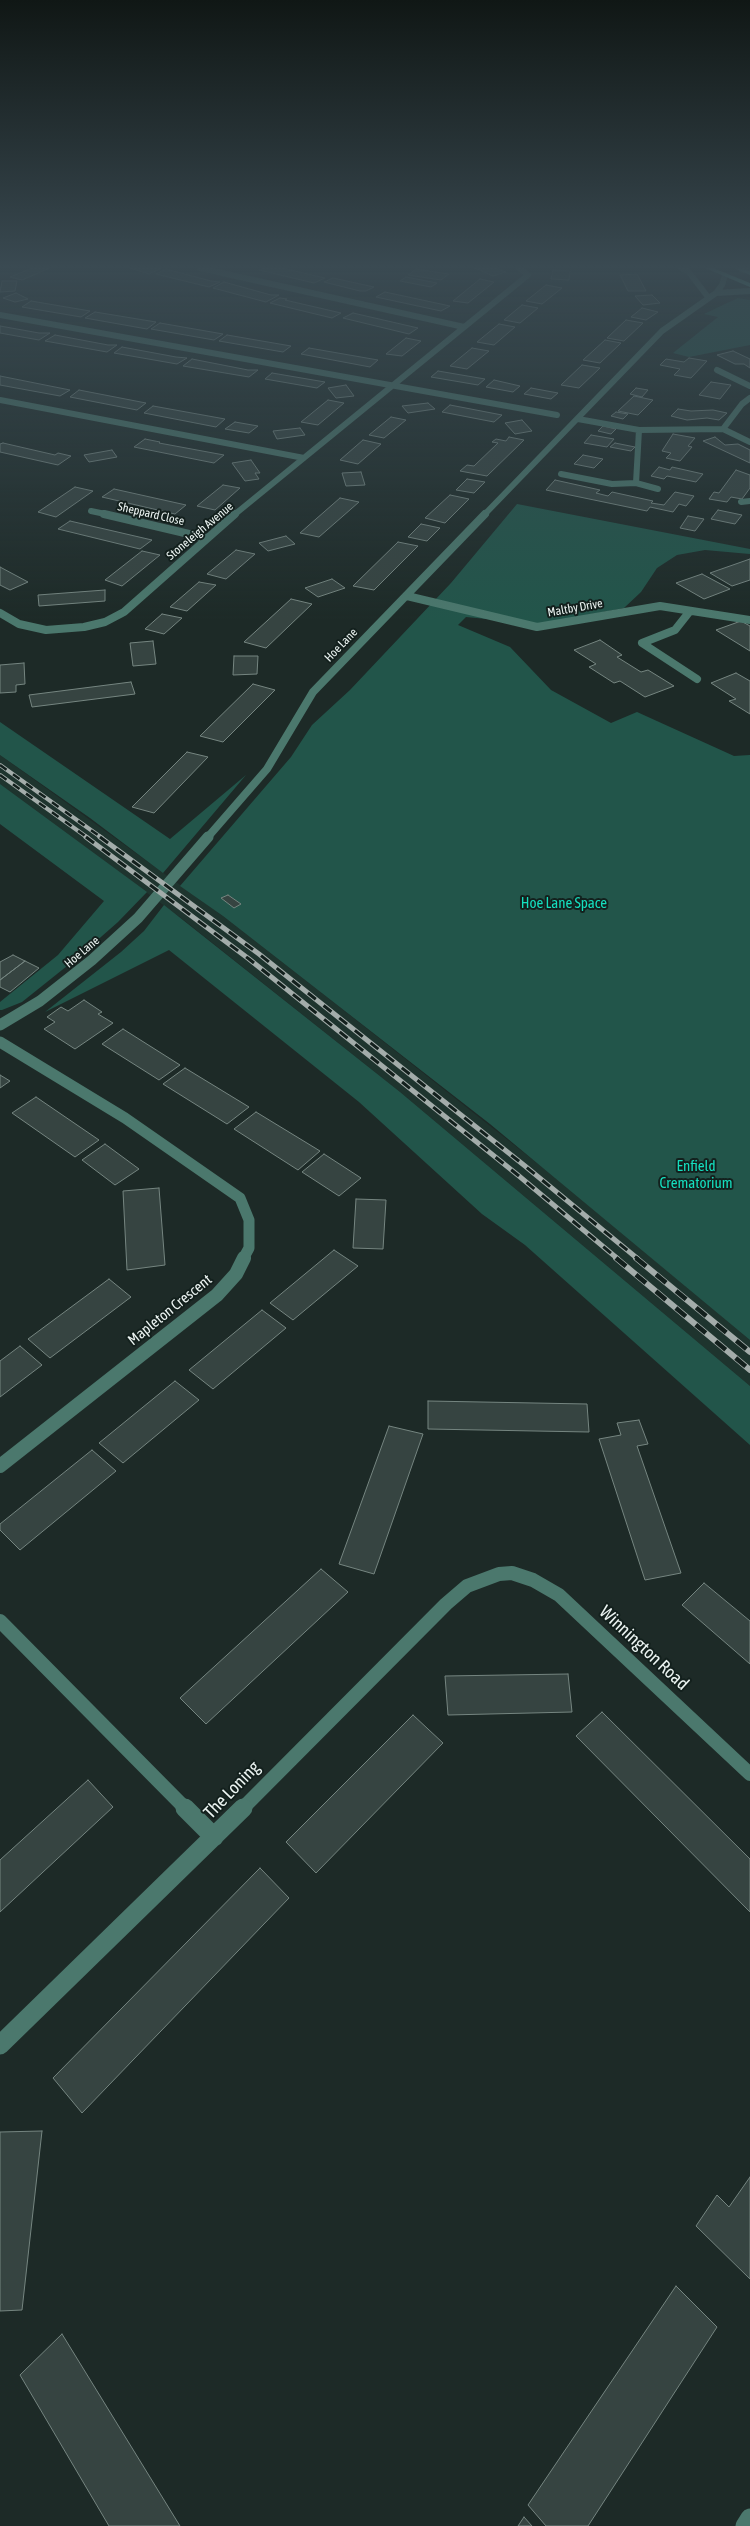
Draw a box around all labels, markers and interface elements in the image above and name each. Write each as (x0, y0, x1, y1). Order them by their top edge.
street label: Sheppard Close (116, 499, 186, 529)
street label: Stoneleigh Avenue (164, 499, 236, 563)
street label: Maltby Drive (546, 596, 604, 620)
street label: Hoe Lane (322, 625, 360, 665)
park label: Hoe Lane Space (521, 894, 607, 912)
street label: Hoe Lane (62, 933, 102, 971)
park label: Enfield Crematorium (660, 1157, 732, 1192)
street label: Mapleton Crescent (124, 1271, 216, 1349)
street label: Winnington Road (595, 1601, 693, 1695)
street label: The Loning (199, 1757, 265, 1823)

